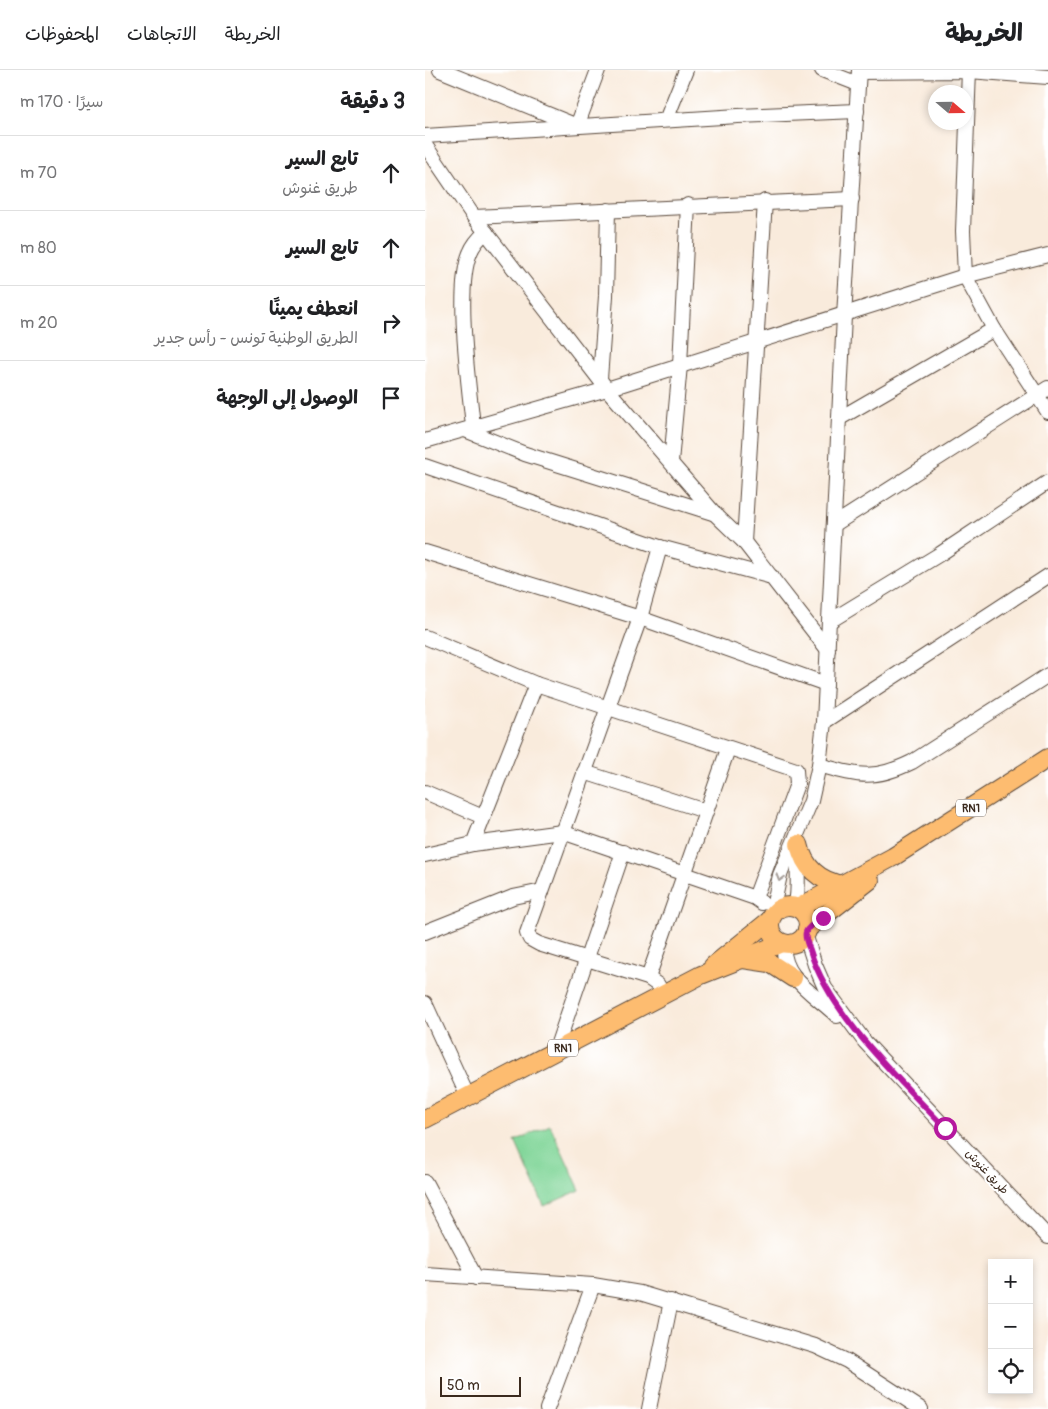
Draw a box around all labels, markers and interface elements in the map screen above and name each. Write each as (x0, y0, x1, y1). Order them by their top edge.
text: الخريطة (945, 19, 1023, 48)
text: المحفوظات (25, 23, 99, 46)
text: الاتجاهات (127, 23, 197, 46)
text: الخريطة (225, 23, 281, 46)
north arrow (928, 85, 973, 130)
text: 3 دقيقة (340, 88, 405, 115)
text: سيرًا · 170 m (20, 92, 103, 112)
text: تابع السير (286, 147, 358, 171)
icon: ahead (377, 159, 405, 187)
text: 70 m (20, 163, 57, 183)
text: طريق غنوش (282, 178, 358, 198)
icon: ahead (377, 234, 405, 262)
text: تابع السير (286, 236, 358, 260)
text: 80 m (20, 238, 57, 258)
text: انعطف يمينًا (269, 297, 358, 321)
icon: right (377, 309, 405, 337)
text: 20 m (20, 313, 58, 333)
text: الطريق الوطنية تونس - رأس جدير (154, 328, 358, 348)
icon: arrive (377, 384, 405, 412)
text: الوصول إلى الوجهة (216, 386, 358, 410)
road number: RN1 (956, 800, 986, 816)
one-way arrow (775, 874, 785, 882)
route end (812, 907, 835, 930)
road number: RN1 (548, 1040, 578, 1056)
route start (934, 1117, 957, 1140)
street label: طريق غنوش (962, 1146, 1012, 1198)
map controls (988, 1259, 1033, 1394)
button: + (988, 1259, 1033, 1304)
button: − (988, 1304, 1033, 1349)
button: locate (988, 1349, 1033, 1394)
scale bar (440, 1374, 521, 1397)
text: 50 m (447, 1377, 480, 1394)

